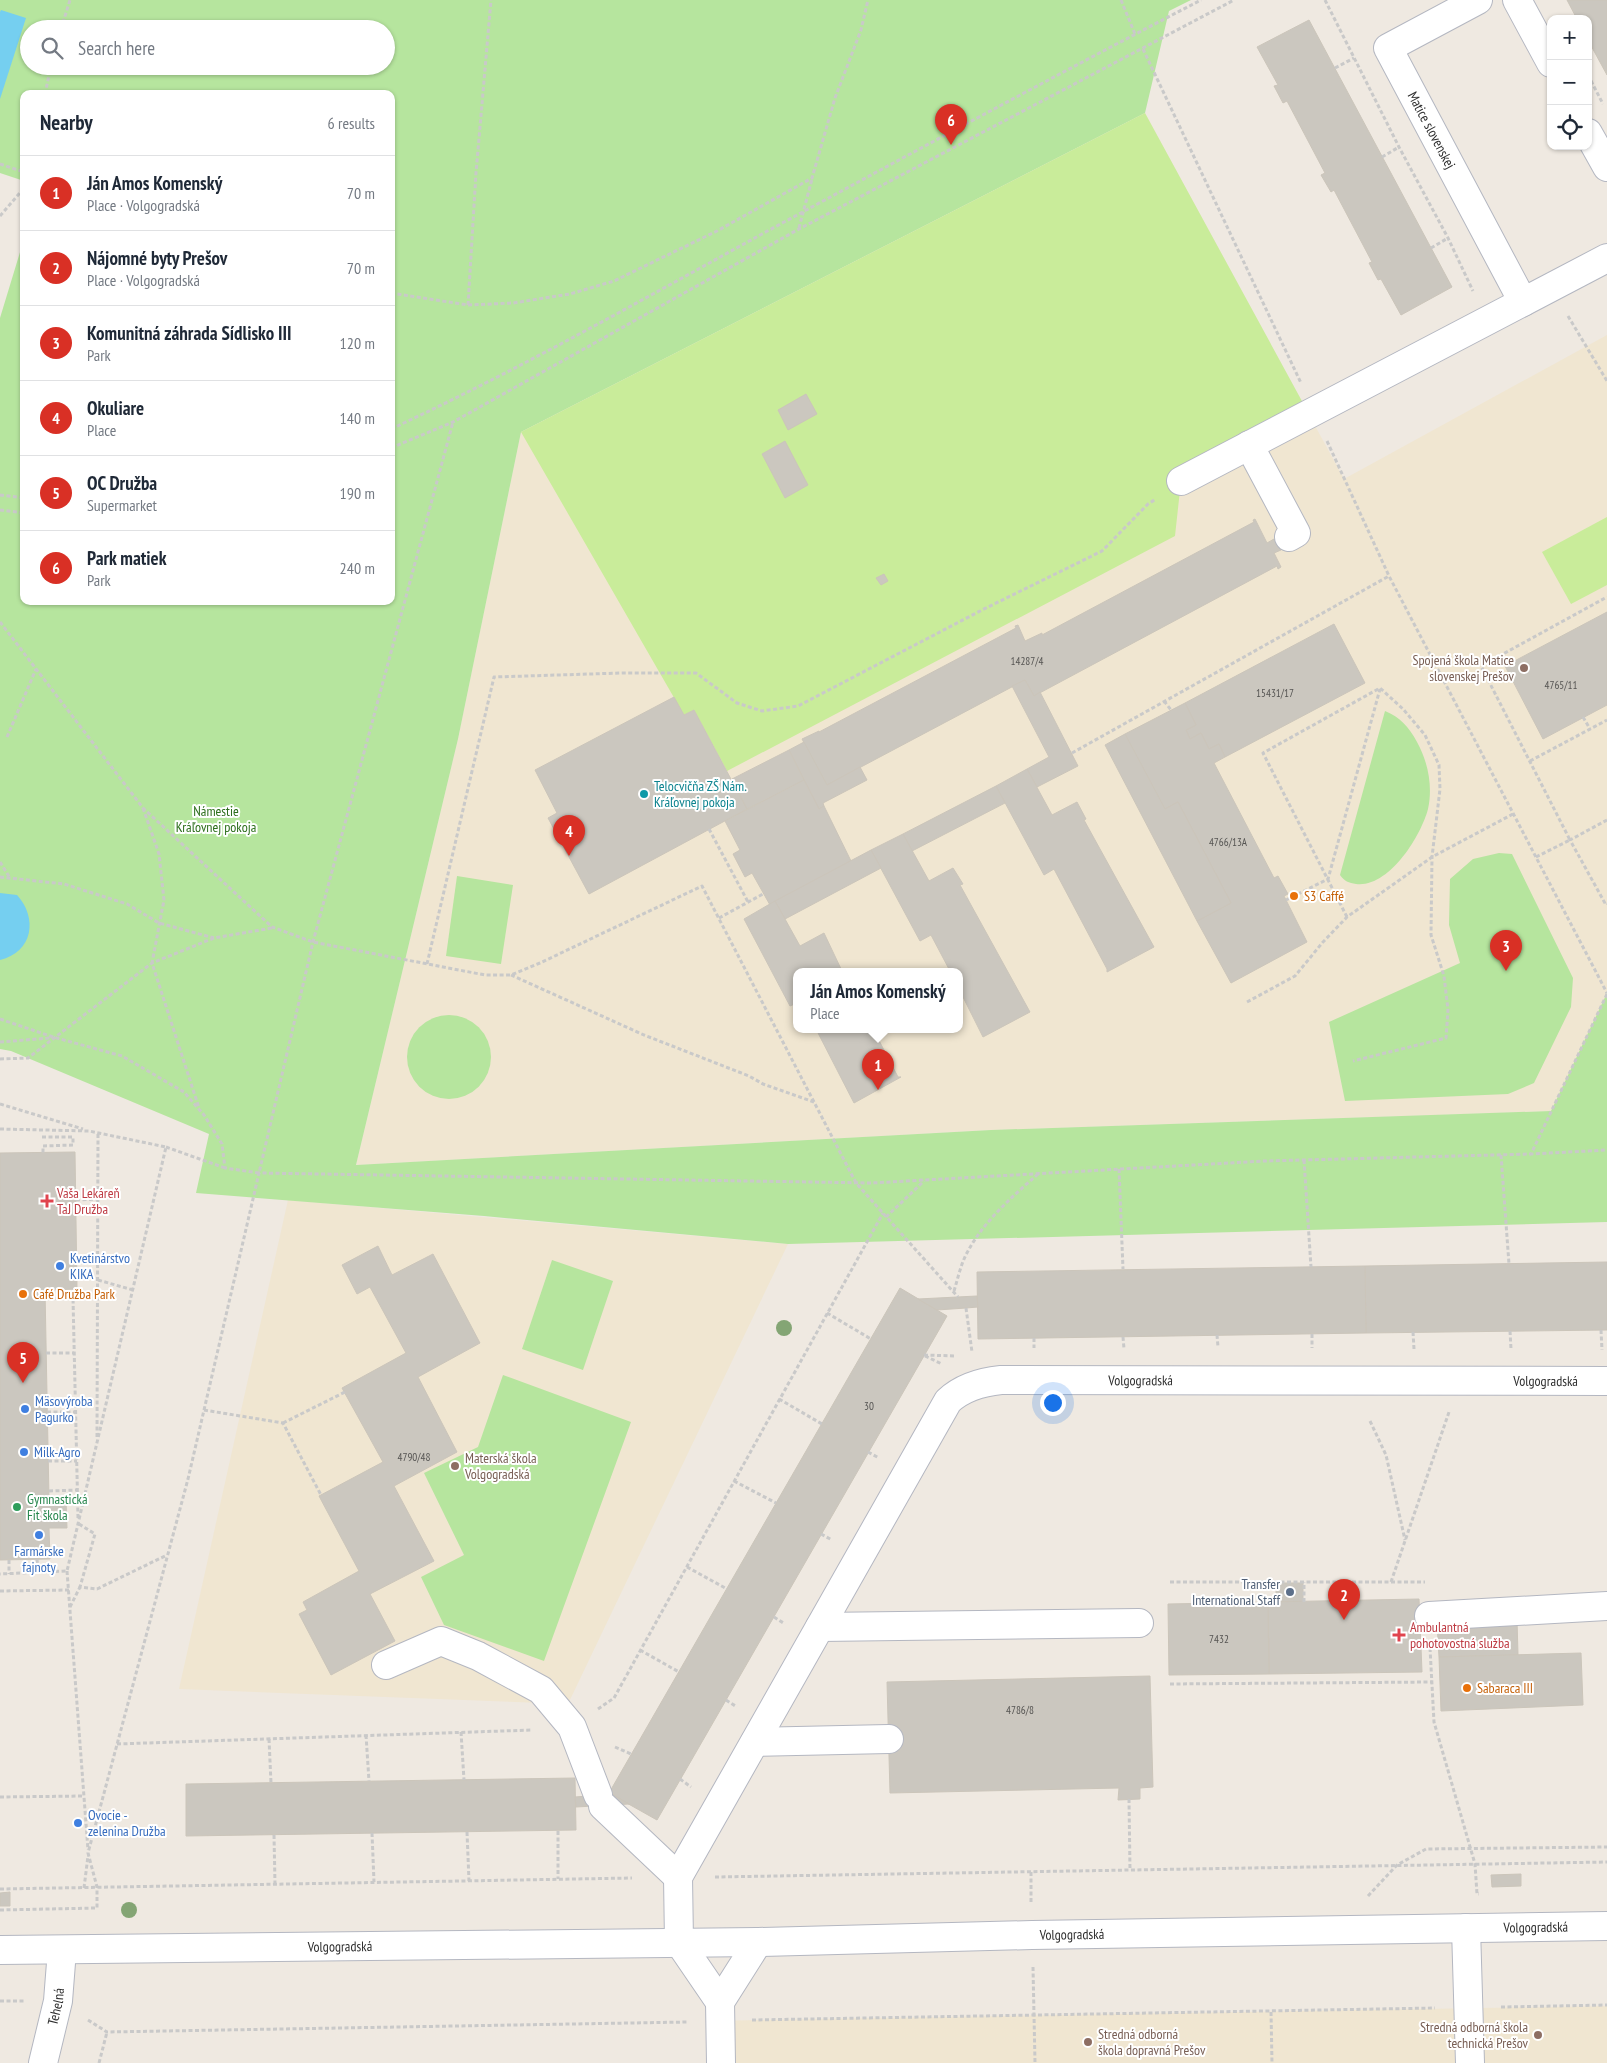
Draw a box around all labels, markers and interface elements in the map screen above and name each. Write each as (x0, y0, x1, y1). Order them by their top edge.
map controls (1547, 15, 1592, 150)
button: + (1547, 15, 1592, 60)
search box (20, 20, 395, 75)
icon: search (38, 34, 66, 62)
text: Search here (78, 36, 155, 60)
button: − (1547, 60, 1592, 105)
street label: Matice slovenskej (1404, 88, 1460, 172)
pin: 6 (935, 104, 967, 145)
button: locate (1547, 105, 1592, 150)
text: Nearby (40, 109, 93, 136)
text: 6 results (328, 113, 375, 133)
text: Ján Amos Komenský (87, 171, 222, 195)
text: 1 (52, 183, 60, 203)
text: 70 m (347, 183, 375, 203)
text: Place · Volgogradská (87, 195, 200, 215)
text: Nájomné byty Prešov (87, 246, 227, 270)
text: 2 (52, 258, 60, 278)
text: 70 m (347, 258, 375, 278)
text: Place · Volgogradská (87, 270, 200, 290)
text: Komunitná záhrada Sídlisko III (87, 321, 292, 345)
text: 3 (52, 333, 60, 353)
text: 120 m (340, 333, 375, 353)
text: Park (87, 345, 111, 365)
text: Okuliare (87, 396, 144, 420)
text: 4 (52, 408, 60, 428)
text: 140 m (340, 408, 375, 428)
text: Place (87, 420, 116, 440)
text: OC Družba (87, 471, 157, 495)
text: 5 (52, 483, 60, 503)
text: 190 m (340, 483, 375, 503)
text: Supermarket (87, 495, 157, 515)
text: Park matiek (87, 546, 167, 570)
text: 6 (52, 558, 60, 578)
text: 240 m (340, 558, 375, 578)
text: Park (87, 570, 111, 590)
place label: Spojená škola Matice slovenskej Prešov (1413, 651, 1515, 685)
house number: 14287/4 (1011, 654, 1044, 668)
marker: Spojená škola Matice slovenskej Prešov (1518, 662, 1530, 674)
house number: 4765/11 (1545, 678, 1578, 692)
house number: 15431/17 (1256, 686, 1294, 700)
place label: Telocvičňa ZŠ Nám. Kráľovnej pokoja (654, 777, 747, 811)
marker: Telocvičňa ZŠ Nám. Kráľovnej pokoja (638, 788, 650, 800)
park label: Námestie Kráľovnej pokoja (176, 802, 256, 836)
pin: 4 (553, 815, 585, 856)
house number: 4766/13A (1209, 835, 1248, 849)
place label: S3 Caffé (1304, 887, 1344, 905)
marker: S3 Caffé (1288, 890, 1300, 902)
pin: 3 (1490, 930, 1522, 971)
popup (793, 968, 963, 1033)
text: Ján Amos Komenský (810, 979, 946, 1003)
text: Place (810, 1003, 840, 1023)
pin: 1 (862, 1049, 894, 1090)
place label: Vaša Lekáreň TaJ Družba (56, 1184, 120, 1218)
marker: Vaša Lekáreň TaJ Družba (41, 1195, 53, 1207)
place label: Kvetinárstvo KIKA (70, 1249, 130, 1283)
marker: Kvetinárstvo KIKA (54, 1260, 66, 1272)
place label: Café Družba Park (33, 1285, 115, 1303)
marker: Café Družba Park (17, 1288, 29, 1300)
pin: 5 (7, 1342, 39, 1383)
street label: Volgogradská (1107, 1371, 1173, 1389)
street label: Volgogradská (1512, 1372, 1578, 1390)
your location (1040, 1390, 1066, 1416)
place label: Mäsovýroba Pagurko (35, 1392, 93, 1426)
house number: 30 (864, 1399, 874, 1413)
marker: Mäsovýroba Pagurko (19, 1403, 31, 1415)
place label: Milk-Agro (34, 1443, 81, 1461)
marker: Milk-Agro (18, 1446, 30, 1458)
place label: Materská škola Volgogradská (464, 1449, 537, 1483)
house number: 4790/48 (398, 1450, 431, 1464)
marker: Materská škola Volgogradská (449, 1460, 461, 1472)
place label: Gymnastická Fit škola (27, 1490, 88, 1524)
marker: Gymnastická Fit škola (11, 1501, 23, 1513)
marker: Farmárske fajnoty (33, 1529, 45, 1541)
place label: Farmárske fajnoty (14, 1542, 64, 1576)
place label: Transfer International Staff (1192, 1575, 1280, 1609)
pin: 2 (1328, 1579, 1360, 1620)
marker: Transfer International Staff (1284, 1586, 1296, 1598)
place label: Ambulantná pohotovostná služba (1410, 1618, 1510, 1652)
marker: Ambulantná pohotovostná služba (1392, 1628, 1406, 1642)
house number: 7432 (1209, 1632, 1229, 1646)
place label: Sabaraca III (1477, 1679, 1533, 1697)
marker: Sabaraca III (1461, 1682, 1473, 1694)
house number: 4786/8 (1006, 1703, 1034, 1717)
place label: Ovocie - zelenina Družba (88, 1806, 166, 1840)
marker: Ovocie - zelenina Družba (72, 1817, 84, 1829)
street label: Volgogradská (1502, 1918, 1568, 1937)
street label: Volgogradská (1038, 1925, 1104, 1944)
street label: Volgogradská (307, 1937, 372, 1956)
street label: Tehelná (43, 1987, 68, 2027)
place label: Stredná odborná škola technická Prešov (1420, 2018, 1529, 2052)
place label: Stredná odborná škola dopravná Prešov (1098, 2025, 1206, 2059)
marker: Stredná odborná škola technická Prešov (1532, 2029, 1544, 2041)
marker: Stredná odborná škola dopravná Prešov (1082, 2036, 1094, 2048)

